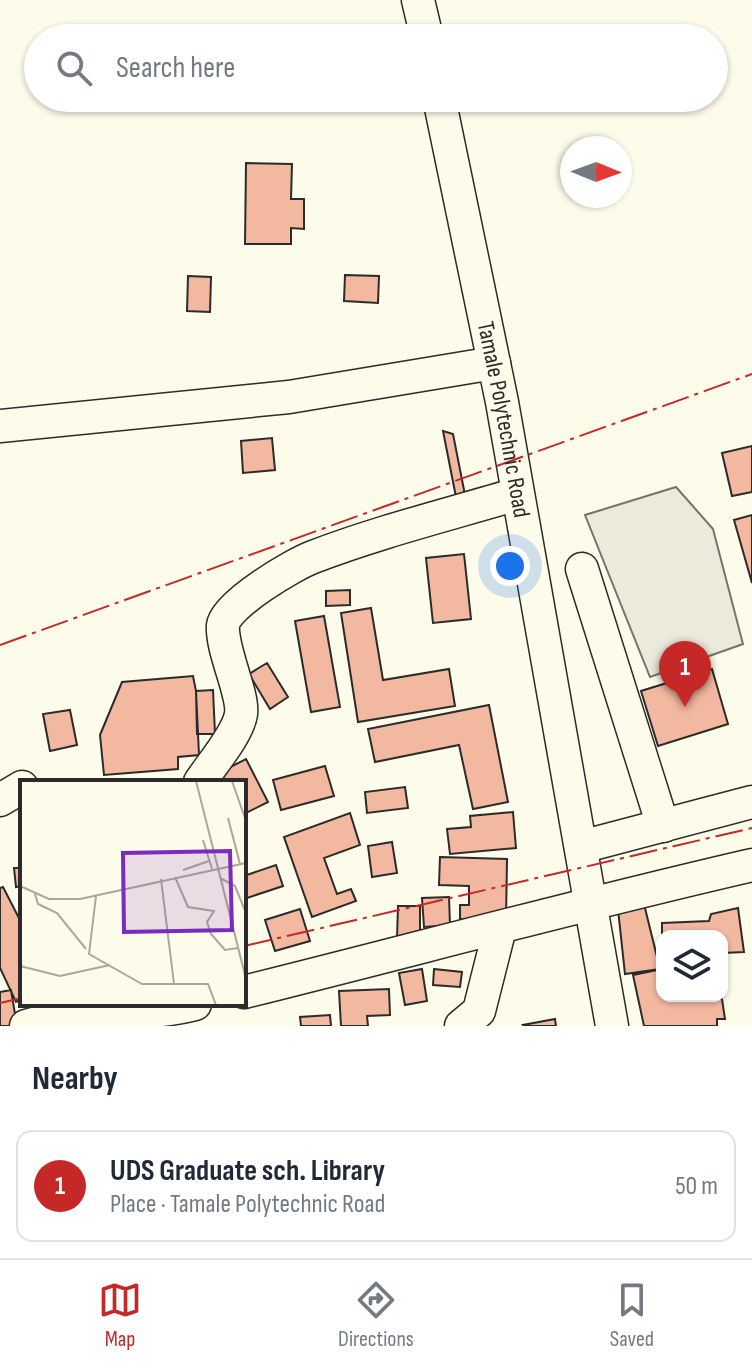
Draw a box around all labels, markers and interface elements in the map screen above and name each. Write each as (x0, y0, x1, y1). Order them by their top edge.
search box (24, 24, 728, 112)
icon: search (52, 46, 96, 90)
text: Search here (116, 50, 235, 86)
north arrow (560, 136, 632, 208)
street label: Tamale Polytechnic Road (471, 319, 537, 520)
your location (490, 546, 530, 586)
pin: 1 (659, 641, 711, 707)
inset map (20, 780, 246, 1006)
map controls (656, 930, 728, 1002)
button: layers (656, 930, 728, 1002)
text: Nearby (32, 1058, 118, 1099)
text: UDS Graduate sch. Library (110, 1153, 385, 1189)
text: 1 (55, 1171, 65, 1202)
text: 50 m (675, 1171, 718, 1202)
text: Place · Tamale Polytechnic Road (110, 1189, 385, 1220)
tab: Map (98, 1278, 142, 1353)
tab: Directions (338, 1278, 414, 1353)
tab: Saved (610, 1278, 654, 1353)

